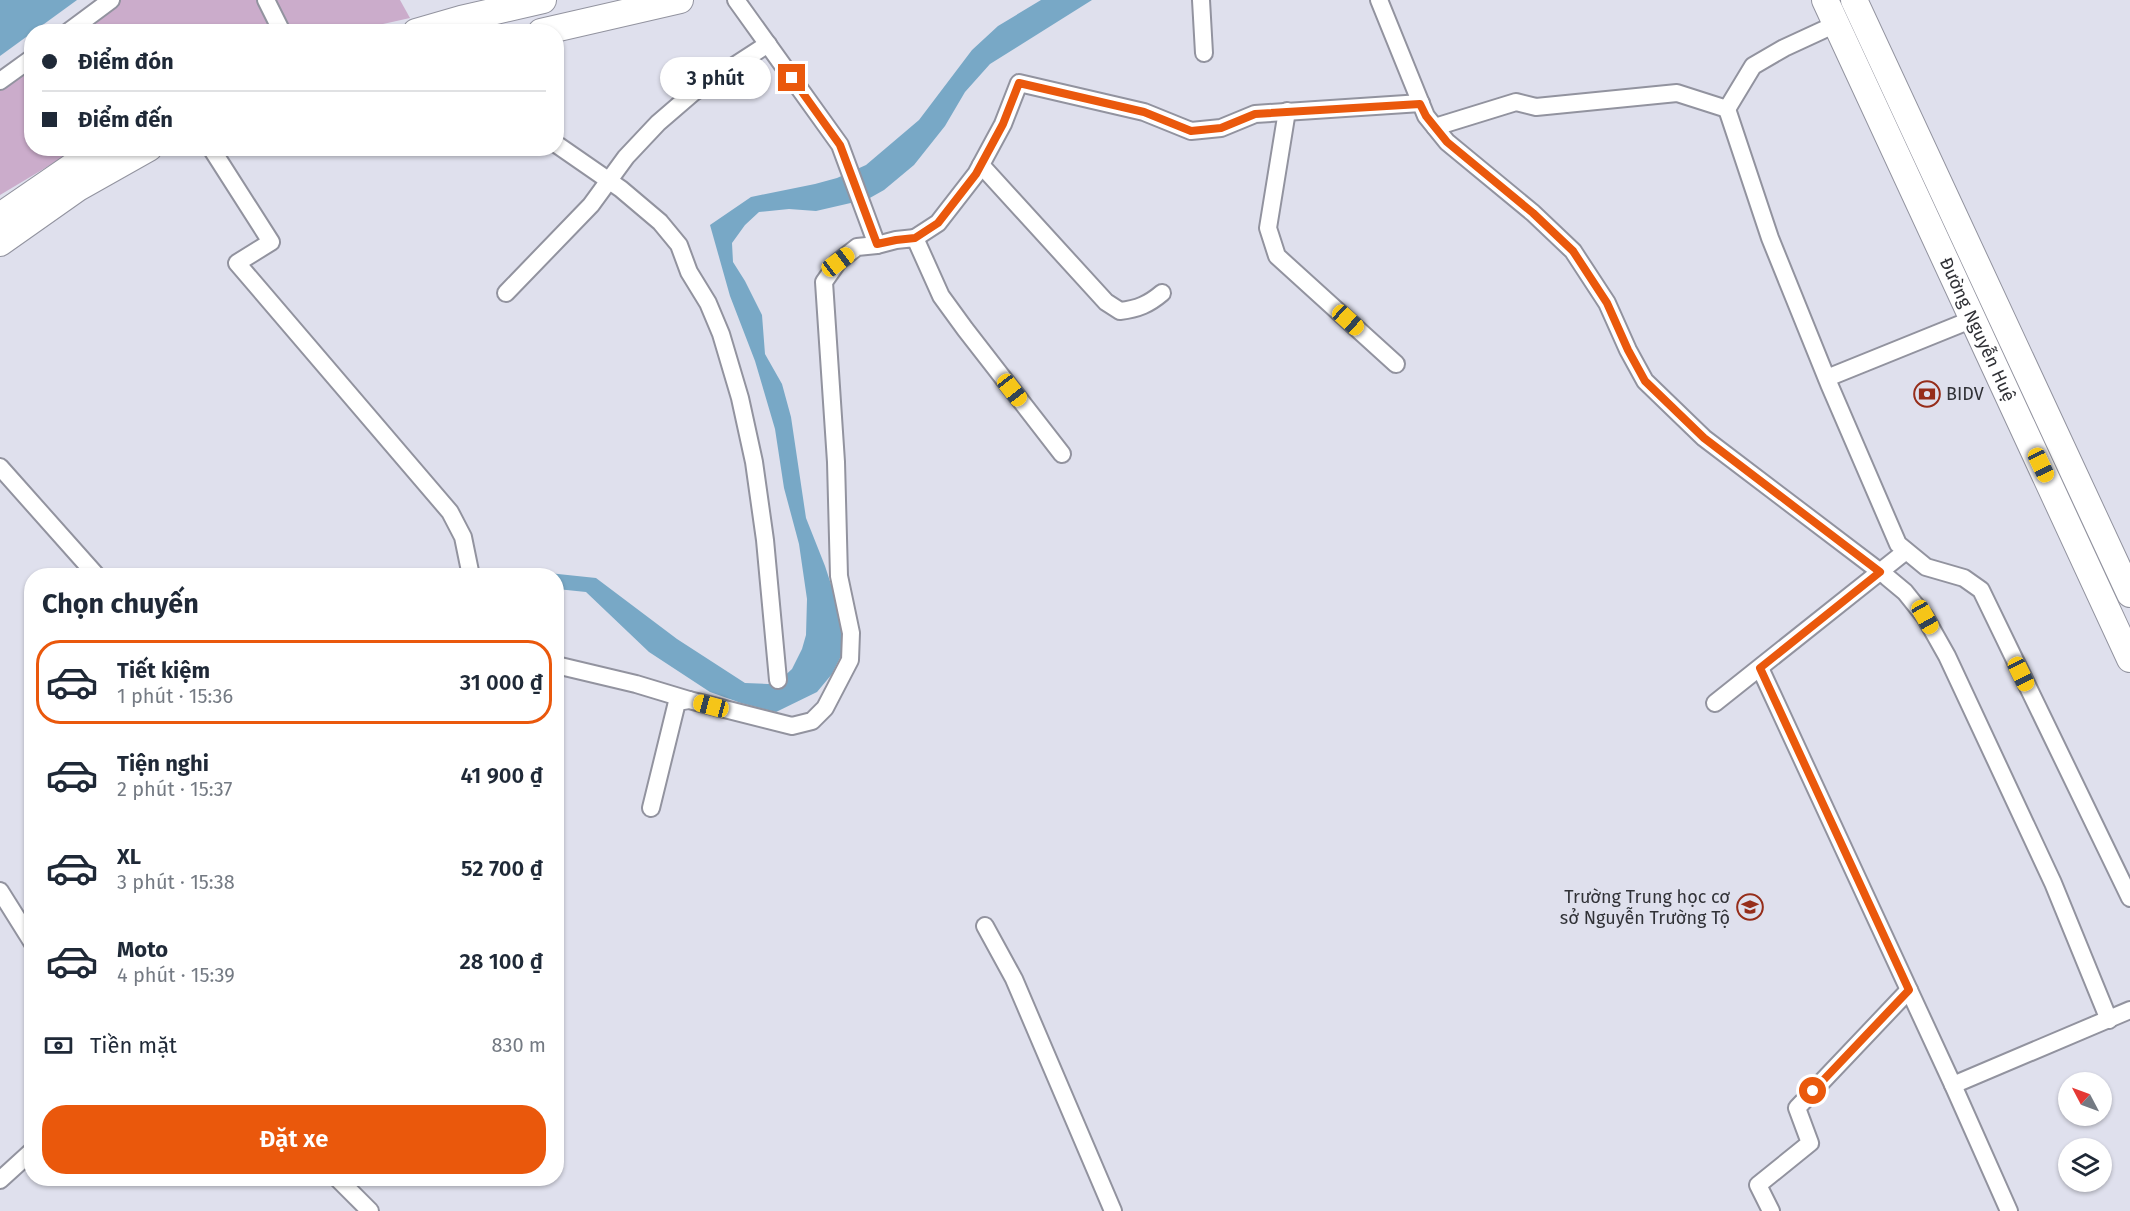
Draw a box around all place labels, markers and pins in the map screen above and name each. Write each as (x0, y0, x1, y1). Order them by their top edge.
bank icon: BIDV (1912, 379, 1942, 409)
place label: BIDV (1946, 383, 1984, 405)
place label: Trường Trung học cơ sở Nguyễn Trường Tộ (1560, 886, 1730, 929)
school or university icon: Trường Trung học cơ sở Nguyễn Trường Tộ (1735, 892, 1765, 922)

